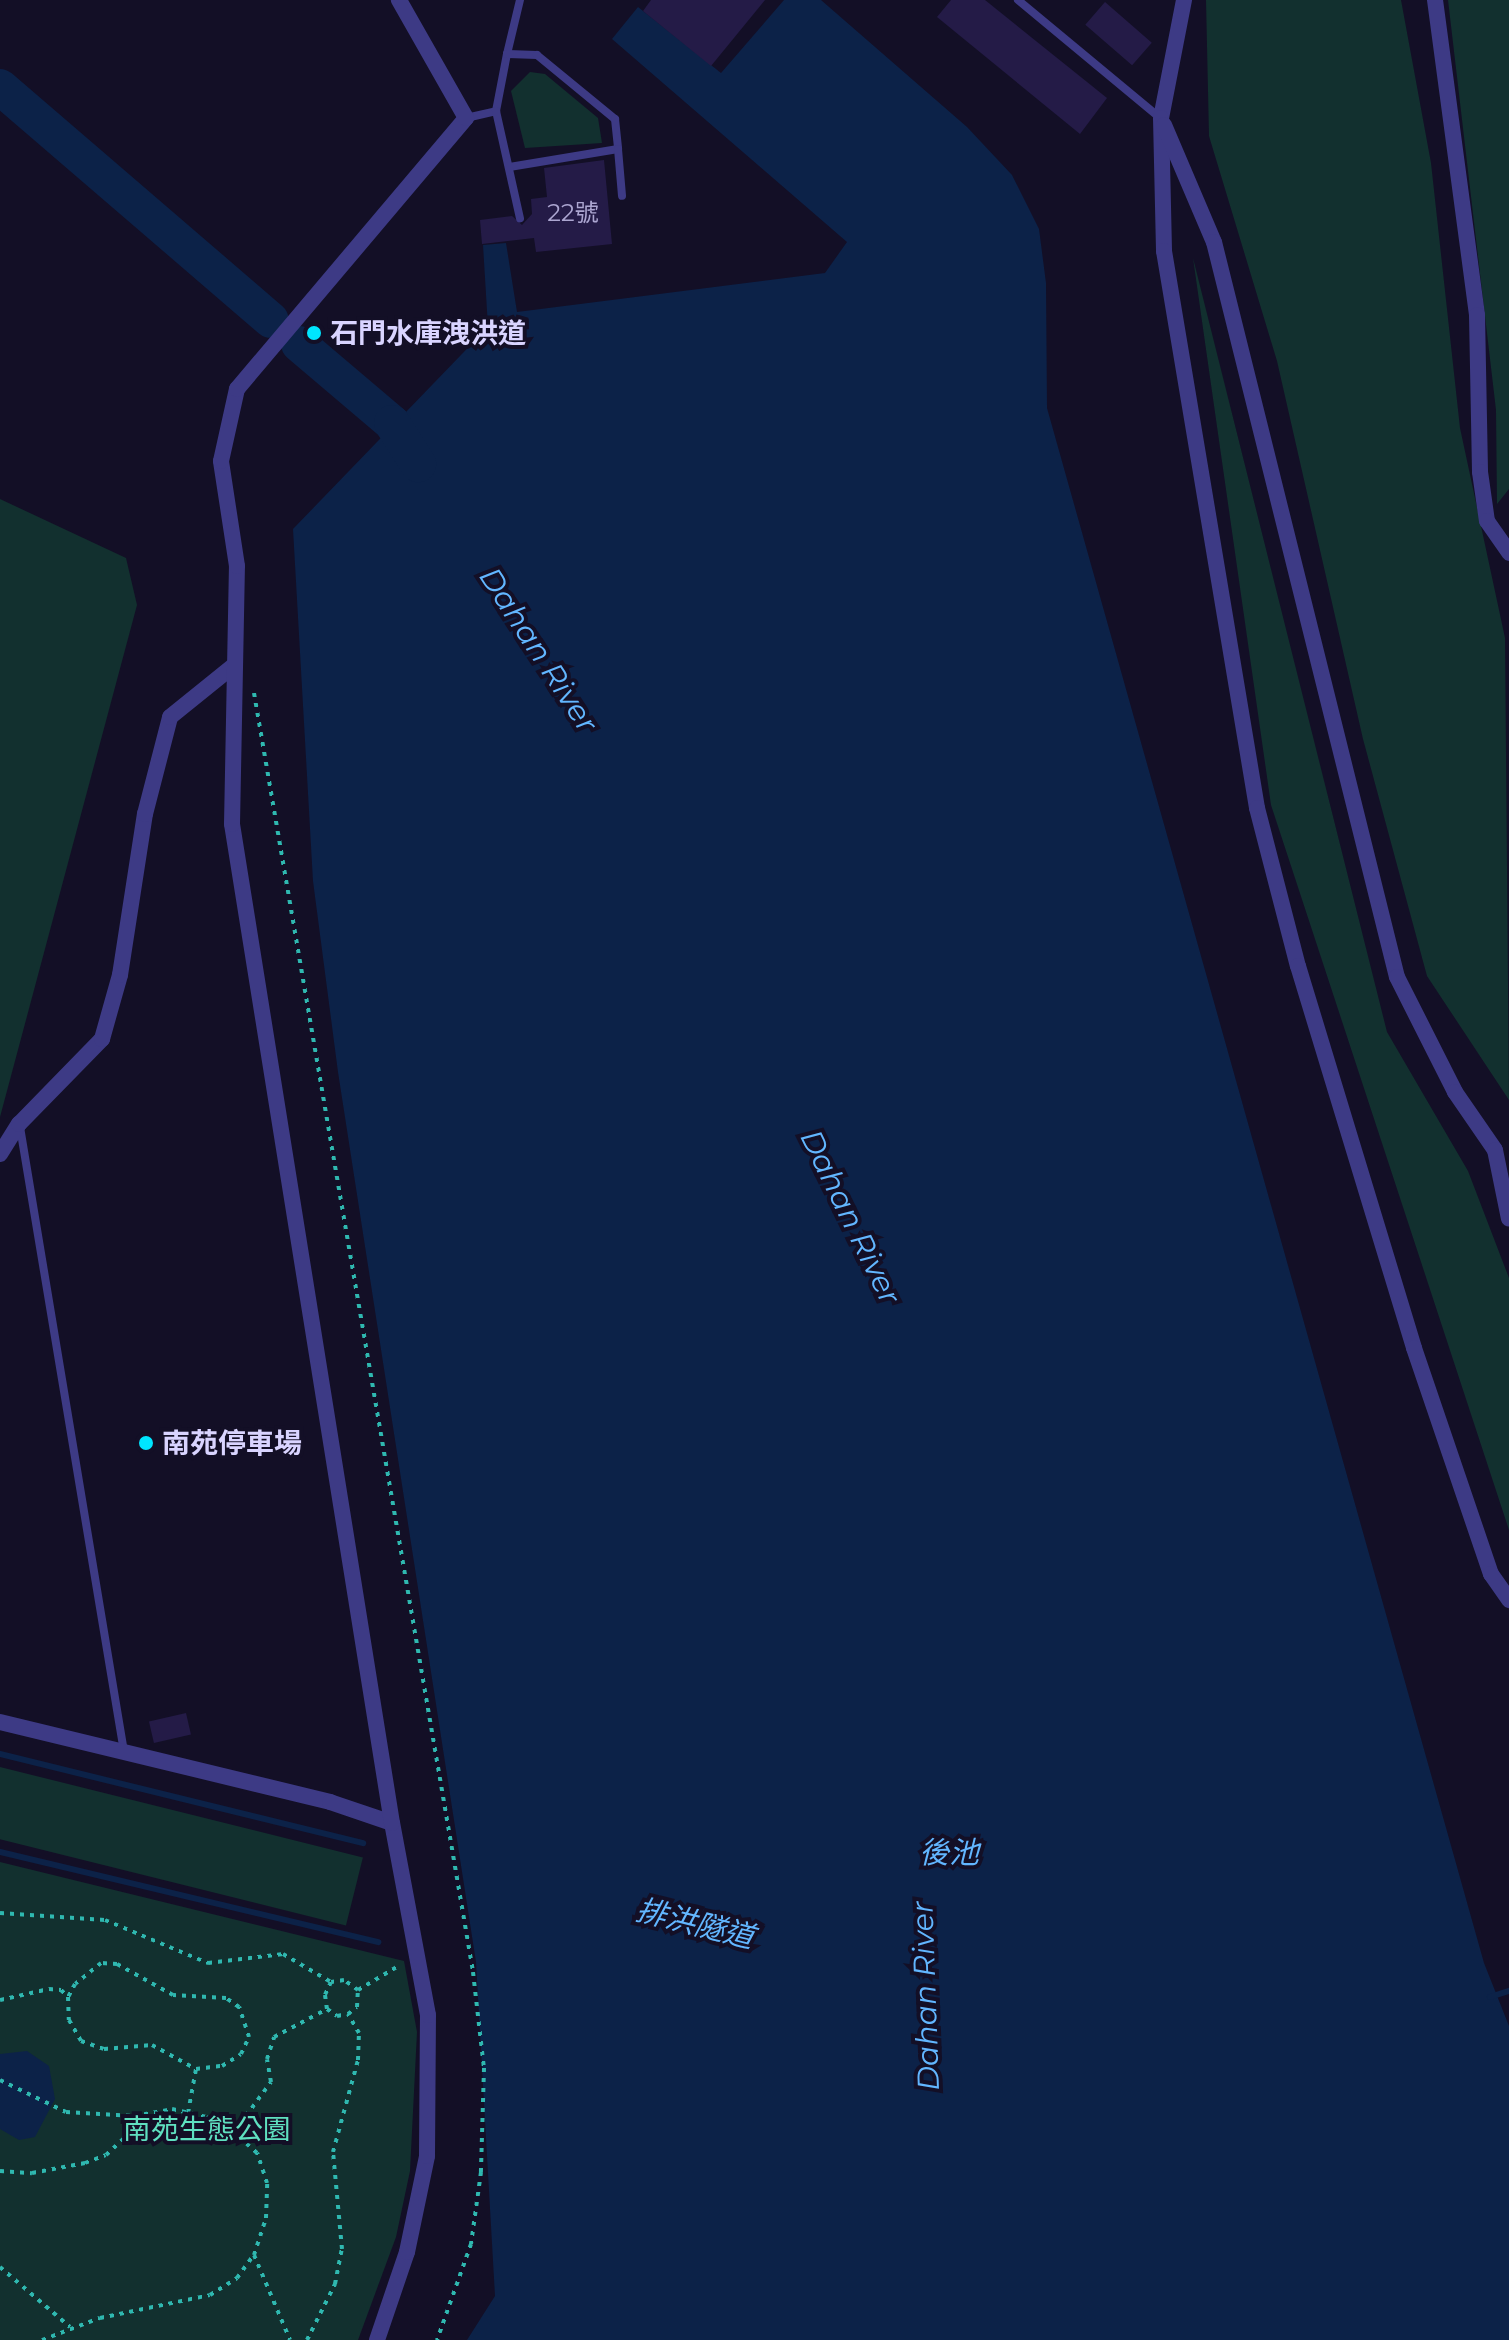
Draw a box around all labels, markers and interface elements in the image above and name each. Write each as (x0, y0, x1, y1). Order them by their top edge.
house number: 22號 (547, 199, 599, 227)
place label: 石門水庫洩洪道 (330, 316, 526, 350)
marker: 石門水庫洩洪道 (305, 324, 323, 342)
water label: Dahan River (471, 561, 605, 739)
water label: Dahan River (792, 1124, 908, 1310)
place label: 南苑停車場 (162, 1426, 302, 1460)
marker: 南苑停車場 (137, 1434, 155, 1452)
water label: 後池 (919, 1835, 979, 1871)
water label: 排洪隧道 (632, 1892, 758, 1956)
water label: Dahan River (905, 1901, 947, 2091)
park label: 南苑生態公園 (123, 2112, 291, 2146)

